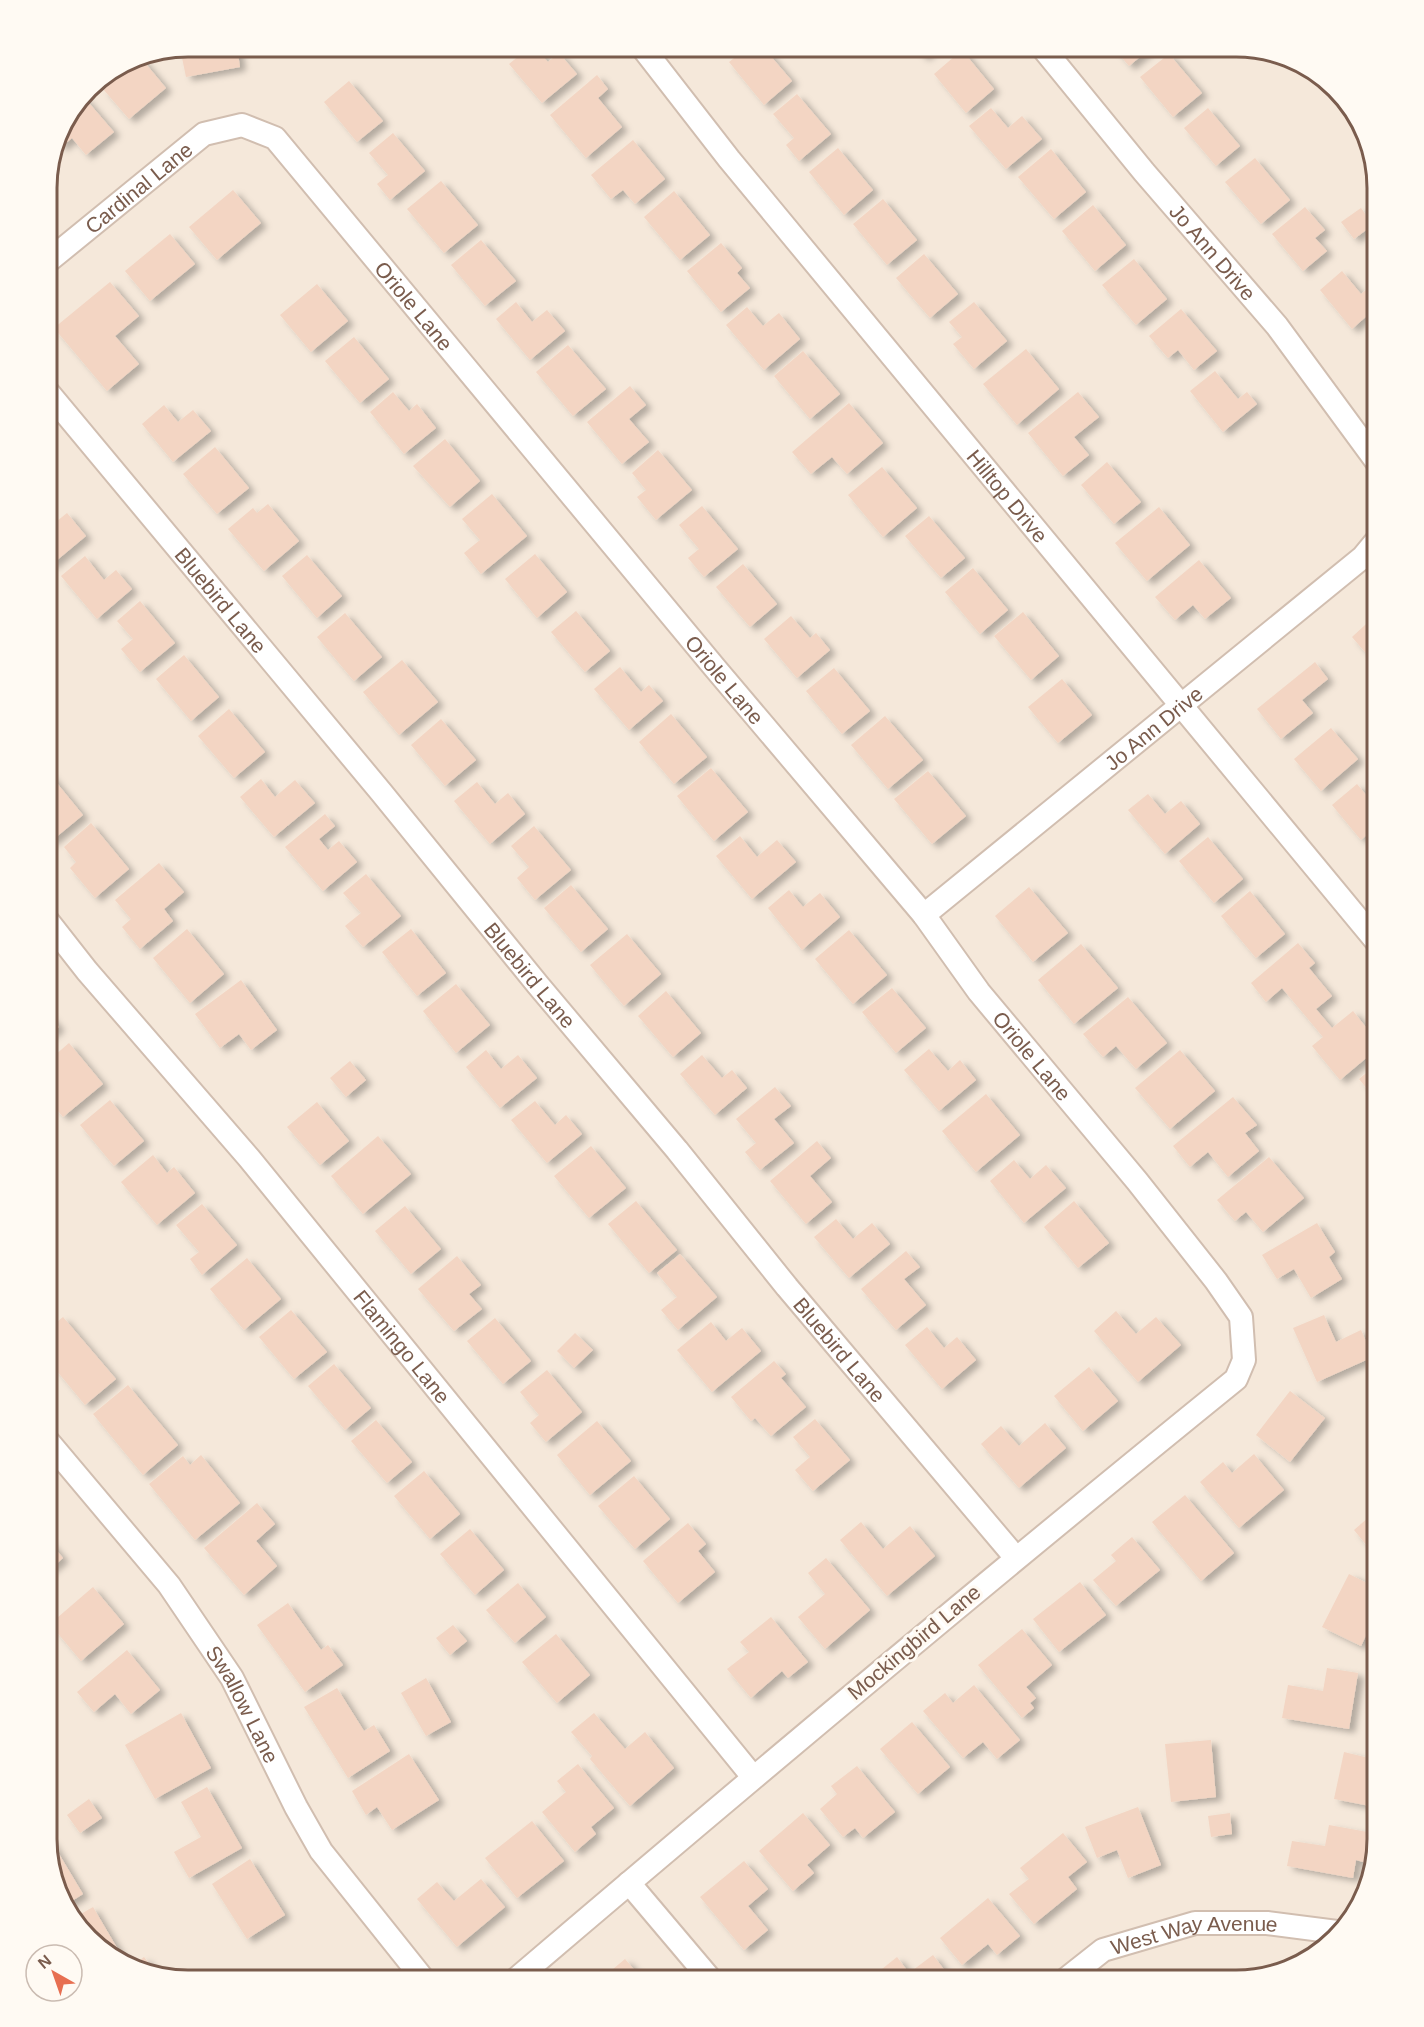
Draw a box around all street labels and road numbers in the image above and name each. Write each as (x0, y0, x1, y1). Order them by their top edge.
street label: Cardinal Lane (80, 137, 196, 238)
street label: Jo Ann Drive (1165, 199, 1261, 305)
street label: Oriole Lane (371, 257, 458, 355)
street label: Hilltop Drive (963, 445, 1053, 547)
street label: Bluebird Lane (171, 543, 271, 657)
street label: Oriole Lane (681, 630, 769, 728)
street label: Jo Ann Drive (1100, 681, 1207, 774)
street label: Bluebird Lane (480, 918, 580, 1032)
street label: Oriole Lane (988, 1007, 1076, 1105)
street label: Flamingo Lane (349, 1285, 455, 1407)
street label: Bluebird Lane (789, 1293, 890, 1407)
street label: Mockingbird Lane (843, 1580, 985, 1704)
street label: Swallow Lane (202, 1641, 284, 1766)
street label: West Way Avenue (1108, 1911, 1279, 1959)

